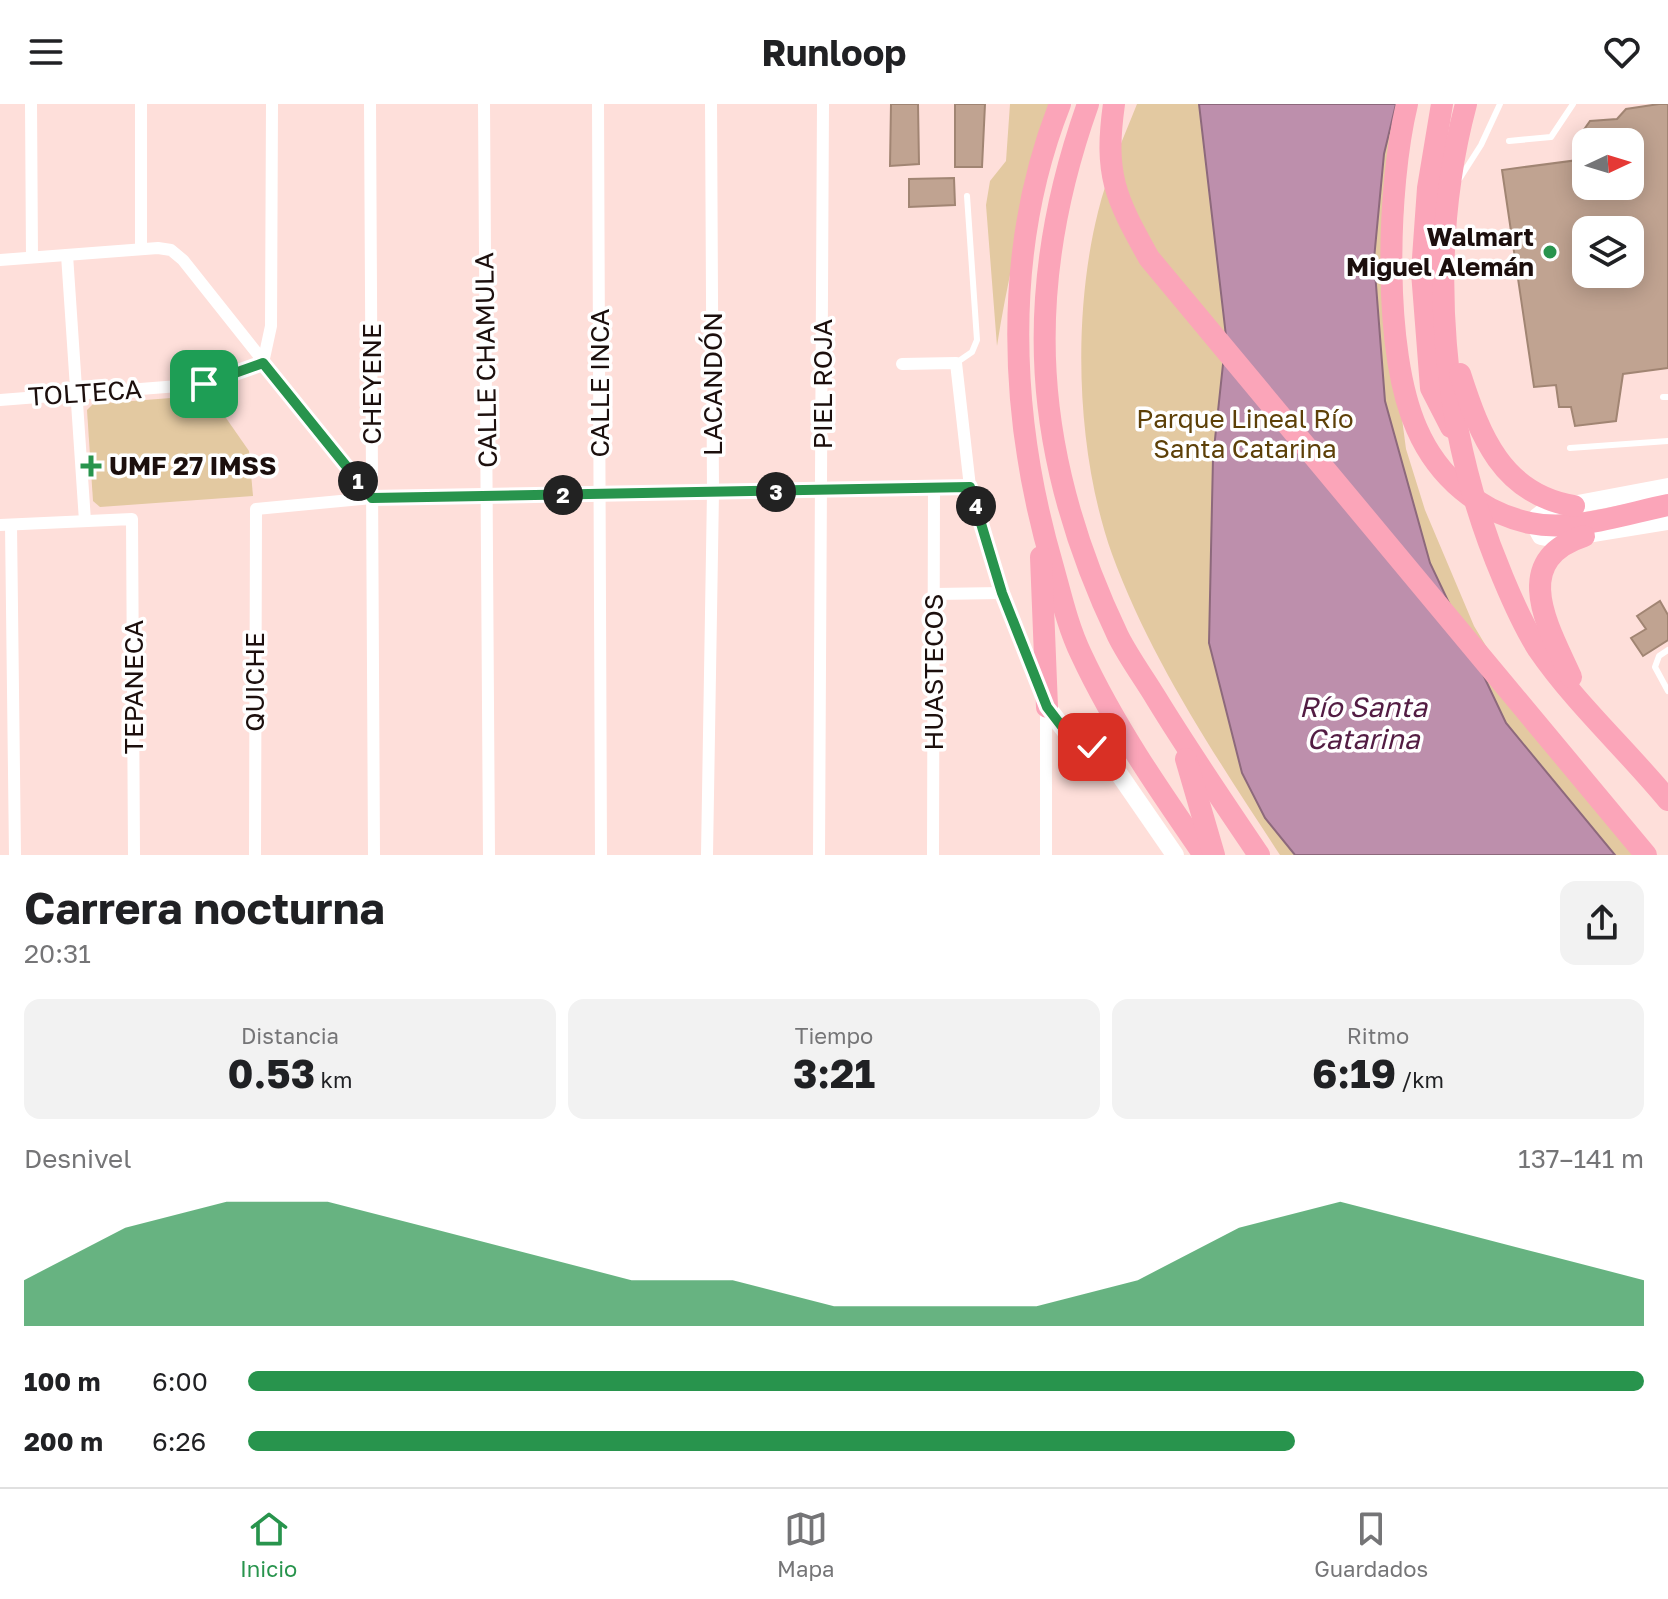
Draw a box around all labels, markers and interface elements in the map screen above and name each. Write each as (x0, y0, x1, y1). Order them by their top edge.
icon: menu (24, 30, 68, 74)
icon: heart (1600, 30, 1644, 74)
text: Runloop (762, 31, 906, 74)
north arrow (1572, 128, 1644, 200)
map controls (1572, 128, 1644, 288)
button: layers (1572, 216, 1644, 288)
place label: Walmart Miguel Alemán (1346, 221, 1534, 282)
marker: Walmart Miguel Alemán (1541, 243, 1559, 261)
street label: CALLE CHAMULA (468, 252, 503, 468)
street label: CALLE INCA (584, 308, 615, 458)
street label: LACANDÓN (697, 312, 728, 456)
street label: PIEL ROJA (807, 319, 838, 449)
street label: CHEYENE (356, 323, 387, 445)
pin (170, 350, 238, 418)
icon: arrive (182, 362, 226, 406)
street label: TOLTECA (27, 373, 143, 412)
park label: Parque Lineal Río Santa Catarina (1136, 403, 1354, 464)
place label: UMF 27 IMSS (109, 450, 276, 481)
marker: UMF 27 IMSS (80, 455, 102, 477)
pin: 1 (338, 461, 378, 501)
text: 1 (352, 467, 364, 494)
pin: 3 (756, 472, 796, 512)
pin: 2 (543, 475, 583, 515)
text: 3 (769, 478, 783, 505)
text: 2 (556, 481, 570, 508)
pin: 4 (956, 486, 996, 526)
text: 4 (969, 492, 983, 519)
street label: HUASTECOS (918, 594, 949, 750)
street label: TEPANECA (118, 620, 149, 754)
street label: QUICHE (239, 632, 270, 732)
water label: Río Santa Catarina (1299, 690, 1428, 755)
pin (1058, 713, 1126, 781)
icon: check (1070, 725, 1114, 769)
text: Carrera nocturna (24, 881, 385, 934)
button: share (1560, 881, 1644, 965)
text: 20:31 (24, 938, 91, 969)
text: Distancia (241, 1022, 339, 1049)
text: Tiempo (795, 1022, 873, 1049)
text: Ritmo (1347, 1022, 1409, 1049)
text: 0.53 (227, 1049, 315, 1097)
text: 3:21 (793, 1049, 875, 1097)
text: 6:19 (1312, 1049, 1396, 1097)
text: km (315, 1066, 353, 1093)
text: /km (1396, 1066, 1444, 1093)
text: Desnivel (24, 1143, 131, 1174)
text: 137–141 m (1518, 1143, 1644, 1174)
text: 100 m (24, 1366, 100, 1397)
text: 6:00 (152, 1366, 208, 1397)
text: 200 m (24, 1426, 103, 1457)
text: 6:26 (152, 1426, 206, 1457)
tab: Inicio (240, 1507, 297, 1582)
tab: Mapa (777, 1507, 834, 1582)
tab: Guardados (1314, 1507, 1428, 1582)

